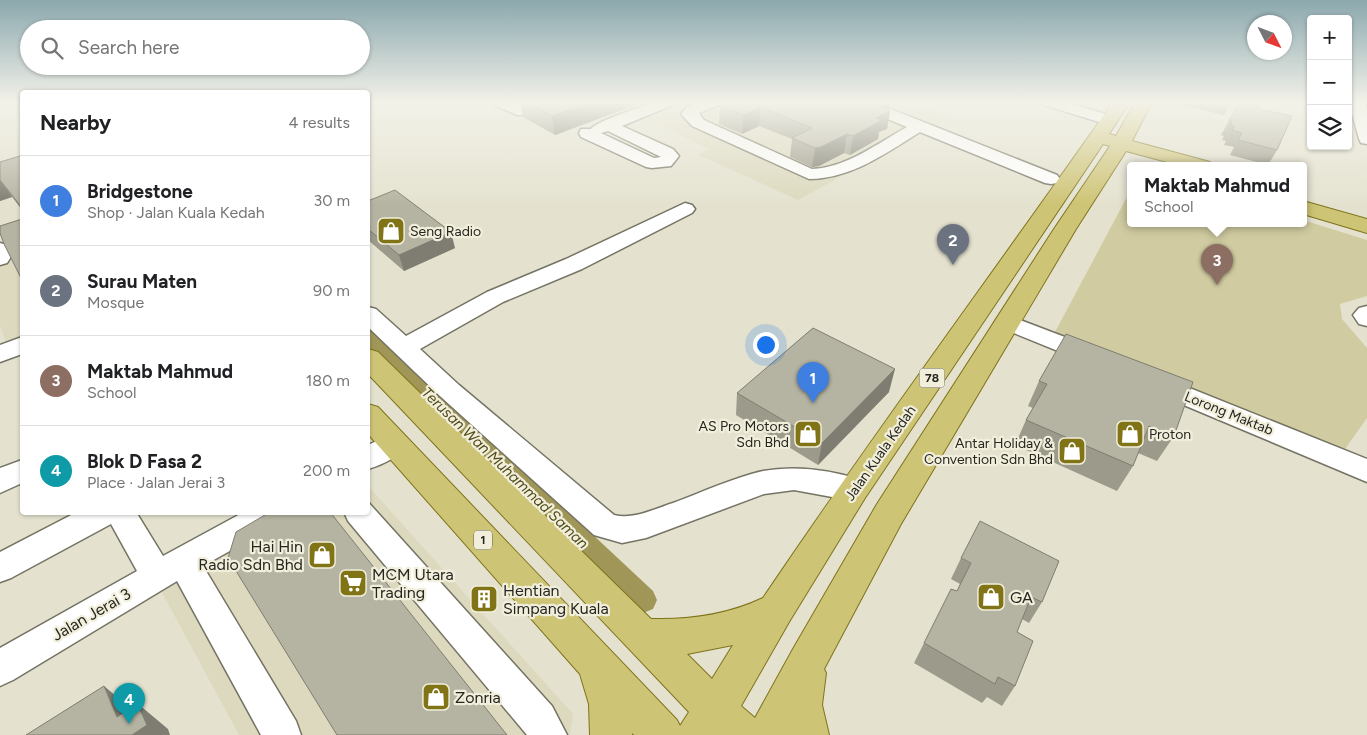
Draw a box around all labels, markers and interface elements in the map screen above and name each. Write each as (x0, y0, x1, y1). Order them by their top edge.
north arrow (1247, 15, 1292, 60)
map controls (1307, 15, 1352, 150)
button: + (1307, 15, 1352, 60)
search box (20, 20, 370, 75)
icon: search (38, 34, 66, 62)
text: Search here (78, 36, 180, 59)
button: − (1307, 60, 1352, 105)
button: layers (1307, 105, 1352, 150)
text: Nearby (40, 110, 111, 135)
text: 4 results (289, 113, 350, 132)
popup (1127, 162, 1307, 227)
text: Maktab Mahmud (1144, 174, 1290, 197)
text: Bridgestone (87, 180, 193, 203)
text: 1 (53, 191, 59, 210)
text: 30 m (313, 191, 350, 210)
text: School (1144, 197, 1194, 216)
text: Shop · Jalan Kuala Kedah (87, 203, 265, 222)
shop icon: Seng Radio (376, 216, 406, 246)
place label: Seng Radio (410, 223, 481, 240)
pin: 2 (937, 224, 969, 265)
pin: 3 (1201, 244, 1233, 285)
text: Surau Maten (87, 270, 197, 293)
text: 2 (51, 281, 61, 300)
text: 90 m (313, 281, 350, 300)
text: Mosque (87, 293, 144, 312)
your location (753, 332, 779, 358)
text: Maktab Mahmud (87, 360, 233, 383)
pin: 1 (797, 362, 829, 403)
road number: 78 (920, 368, 944, 388)
text: 3 (52, 371, 60, 390)
text: 180 m (306, 371, 350, 390)
text: School (87, 383, 137, 402)
water label: Terusan Wan Muhammad Saman (418, 384, 592, 552)
street label: Lorong Maktab (1182, 388, 1276, 439)
street label: Jalan Kuala Kedah (841, 402, 920, 504)
place label: AS Pro Motors Sdn Bhd (699, 418, 789, 451)
shop icon: AS Pro Motors Sdn Bhd (793, 419, 823, 449)
shop icon: Proton (1115, 419, 1145, 449)
place label: Proton (1149, 426, 1191, 443)
place label: Antar Holiday & Convention Sdn Bhd (924, 435, 1053, 468)
shop icon: Antar Holiday & Convention Sdn Bhd (1057, 436, 1087, 466)
text: Blok D Fasa 2 (87, 450, 202, 473)
text: 4 (51, 461, 61, 480)
text: 200 m (303, 461, 350, 480)
text: Place · Jalan Jerai 3 (87, 473, 225, 492)
road number: 1 (474, 530, 492, 550)
place label: Hai Hin Radio Sdn Bhd (198, 537, 303, 574)
shop icon: Hai Hin Radio Sdn Bhd (307, 540, 337, 570)
place label: MCM Utara Trading (372, 565, 454, 602)
supermarket icon: MCM Utara Trading (338, 568, 368, 598)
place label: Hentian Simpang Kuala (503, 581, 609, 618)
shop icon: GA (976, 582, 1006, 612)
street label: Jalan Jerai 3 (48, 584, 134, 645)
building icon: Hentian Simpang Kuala (469, 584, 499, 614)
place label: GA (1010, 588, 1033, 607)
shop icon: Zonria (421, 682, 451, 712)
pin: 4 (113, 683, 145, 724)
place label: Zonria (455, 688, 501, 707)

